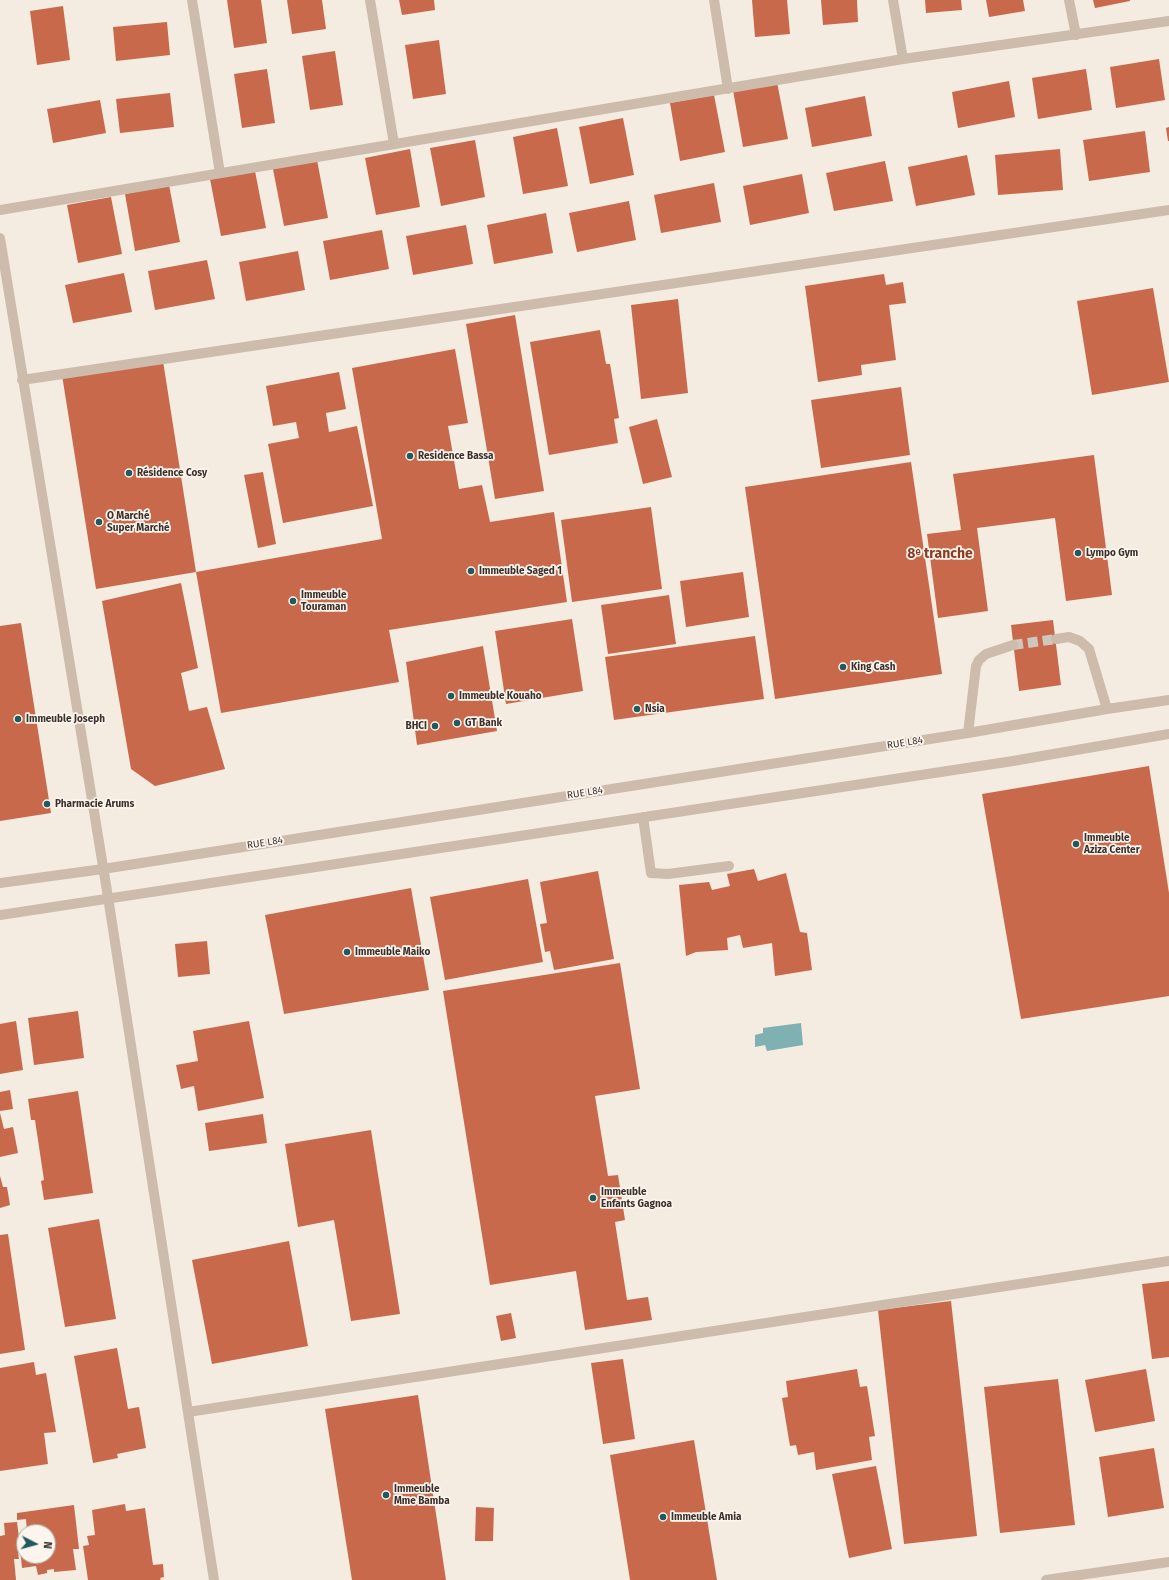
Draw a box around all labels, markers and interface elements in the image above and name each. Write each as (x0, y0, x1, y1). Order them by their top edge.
place label: Residence Bassa (418, 450, 493, 462)
marker: Residence Bassa (405, 451, 415, 461)
place label: Résidence Cosy (137, 467, 207, 479)
marker: Résidence Cosy (124, 468, 134, 478)
place label: O Marché Super Marché (107, 510, 169, 534)
marker: O Marché Super Marché (94, 517, 104, 527)
district label: 8ᵉ tranche (907, 546, 973, 562)
place label: Lympo Gym (1086, 547, 1138, 559)
marker: Lympo Gym (1073, 548, 1083, 558)
place label: Immeuble Saged 1 (479, 565, 562, 577)
marker: Immeuble Saged 1 (466, 566, 476, 576)
place label: Immeuble Touraman (301, 589, 346, 612)
marker: Immeuble Touraman (288, 596, 298, 606)
place label: King Cash (851, 661, 895, 673)
marker: King Cash (838, 662, 848, 672)
place label: Immeuble Kouaho (459, 690, 542, 702)
marker: Immeuble Kouaho (446, 691, 456, 701)
place label: Nsia (645, 703, 665, 715)
marker: Nsia (632, 704, 642, 714)
place label: Immeuble Joseph (26, 713, 105, 725)
marker: Immeuble Joseph (13, 714, 23, 724)
place label: GT Bank (465, 717, 502, 729)
marker: GT Bank (452, 718, 462, 728)
place label: BHCI (405, 720, 427, 732)
marker: BHCI (430, 721, 440, 731)
street label: RUE L84 (886, 734, 924, 752)
street label: RUE L84 (566, 784, 604, 802)
place label: Pharmacie Arums (55, 798, 134, 810)
marker: Pharmacie Arums (42, 799, 52, 809)
place label: Immeuble Aziza Center (1084, 832, 1140, 856)
street label: RUE L84 (246, 834, 284, 852)
marker: Immeuble Aziza Center (1071, 839, 1081, 849)
place label: Immeuble Maiko (355, 946, 430, 958)
marker: Immeuble Maiko (342, 947, 352, 957)
place label: Immeuble Enfants Gagnoa (601, 1186, 672, 1210)
marker: Immeuble Enfants Gagnoa (588, 1193, 598, 1203)
place label: Immeuble Mme Bamba (394, 1483, 450, 1506)
marker: Immeuble Mme Bamba (381, 1490, 391, 1500)
place label: Immeuble Amia (671, 1511, 741, 1523)
marker: Immeuble Amia (658, 1512, 668, 1522)
north arrow (16, 1524, 56, 1564)
text: N (41, 1541, 54, 1550)

